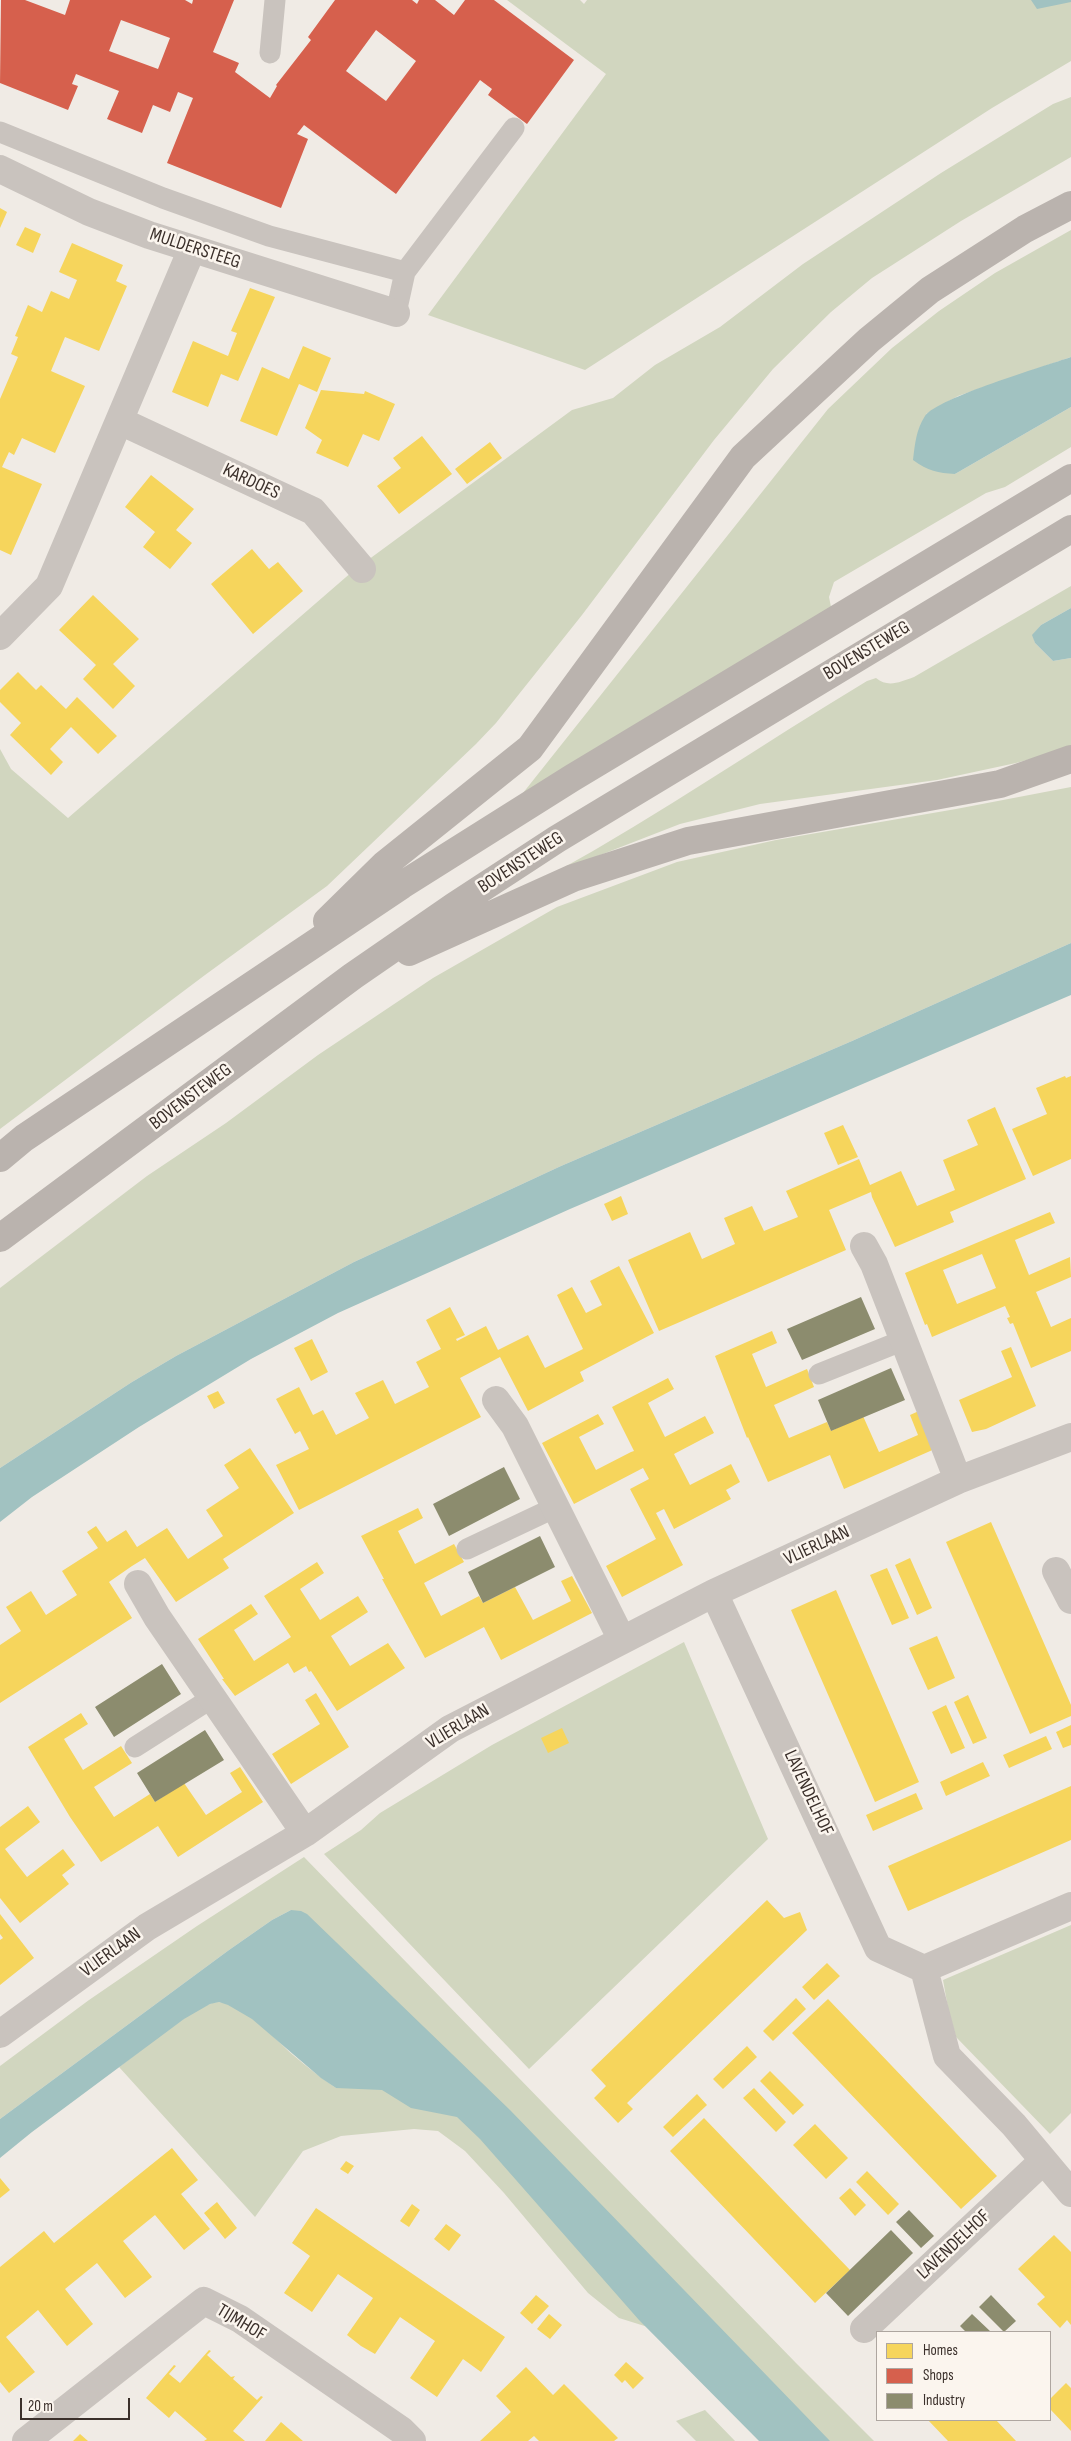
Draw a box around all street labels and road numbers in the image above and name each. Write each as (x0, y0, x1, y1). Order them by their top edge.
street label: MULDERSTEEG (147, 224, 243, 274)
street label: KARDOES (219, 459, 283, 505)
street label: BOVENSTEWEG (820, 616, 914, 686)
street label: BOVENSTEWEG (474, 827, 568, 899)
street label: BOVENSTEWEG (145, 1059, 237, 1135)
street label: VLIERLAAN (781, 1521, 853, 1571)
street label: VLIERLAAN (422, 1699, 494, 1755)
street label: LAVENDELHOF (778, 1747, 838, 1839)
street label: VLIERLAAN (76, 1923, 146, 1983)
street label: LAVENDELHOF (913, 2205, 995, 2285)
street label: TIJMHOF (212, 2300, 270, 2346)

